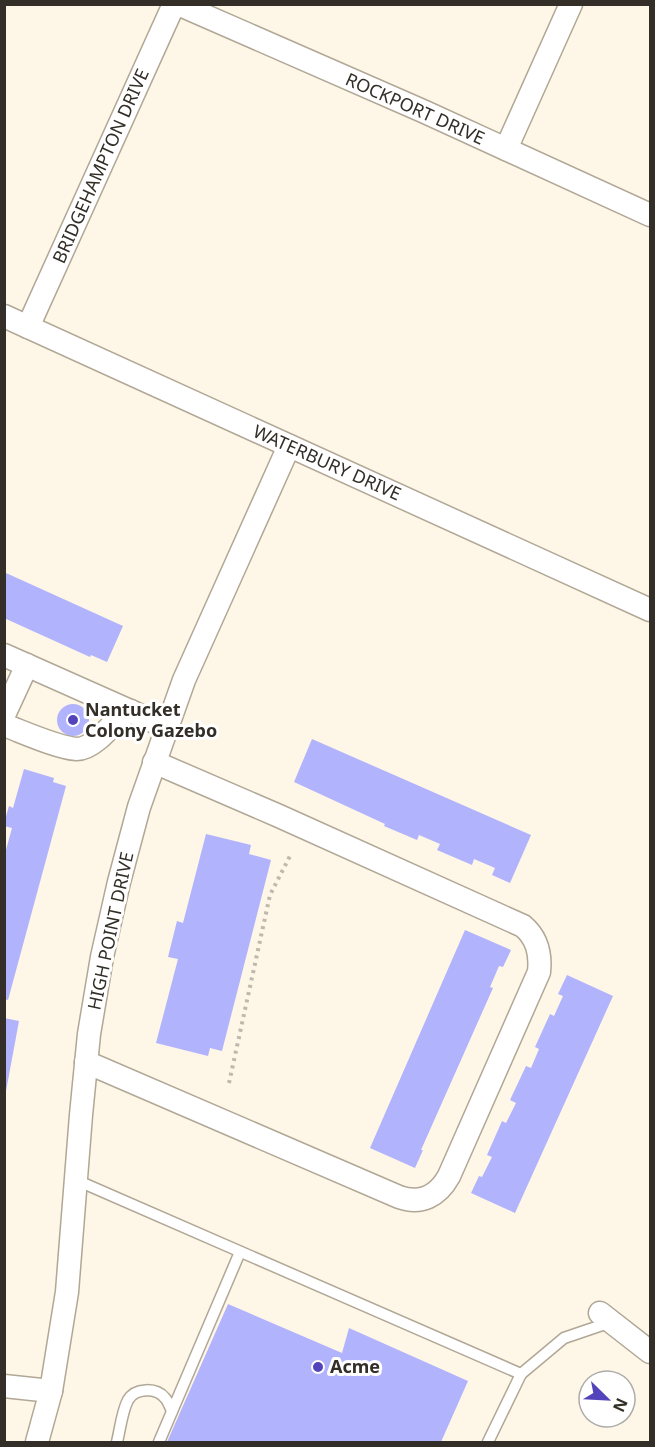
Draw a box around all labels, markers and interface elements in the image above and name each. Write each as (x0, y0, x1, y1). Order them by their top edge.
street label: BRIDGEHAMPTON DRIVE (46, 65, 154, 267)
street label: ROCKPORT DRIVE (342, 67, 489, 150)
street label: WATERBURY DRIVE (250, 419, 405, 506)
place label: Nantucket Colony Gazebo (85, 697, 217, 742)
marker: Nantucket Colony Gazebo (66, 713, 80, 727)
street label: HIGH POINT DRIVE (82, 849, 139, 1012)
place label: Acme (330, 1354, 380, 1378)
marker: Acme (311, 1360, 325, 1374)
north arrow (577, 1369, 637, 1429)
text: N (608, 1395, 633, 1416)

